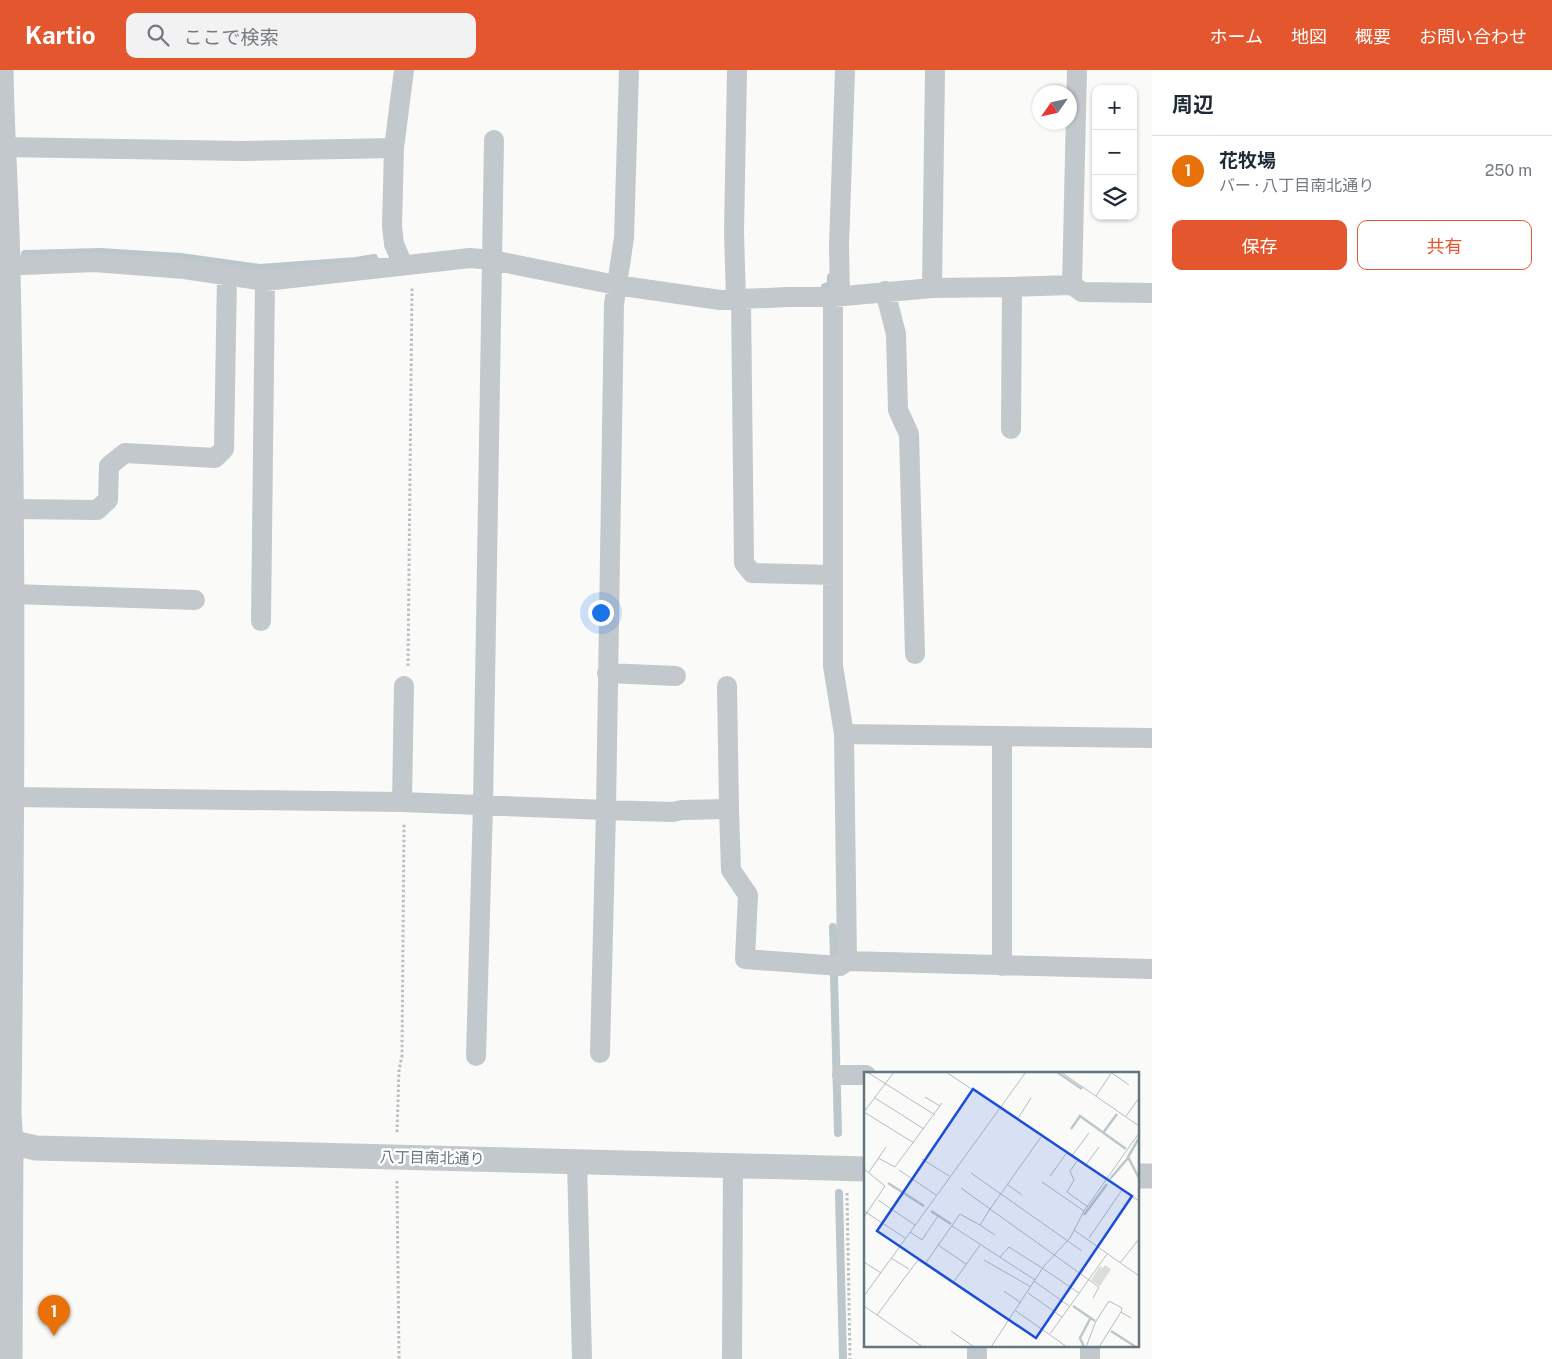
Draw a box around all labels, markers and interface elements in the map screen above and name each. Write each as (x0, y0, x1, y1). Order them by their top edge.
search box (126, 13, 476, 58)
text: Kartio (25, 21, 96, 49)
icon: search (144, 21, 172, 49)
text: ここで検索 (184, 26, 279, 48)
text: ホーム (1210, 26, 1263, 47)
text: 地図 (1291, 26, 1327, 47)
text: 概要 (1355, 26, 1391, 47)
text: お問い合わせ (1419, 26, 1527, 47)
north arrow (1032, 85, 1077, 130)
map controls (1092, 85, 1137, 220)
button: + (1092, 85, 1137, 130)
text: 周辺 (1172, 92, 1214, 117)
button: − (1092, 130, 1137, 175)
text: 花牧場 (1219, 149, 1276, 171)
text: 1 (1185, 161, 1191, 180)
text: 250 m (1485, 161, 1532, 180)
button: layers (1092, 175, 1137, 220)
text: バー · 八丁目南北通り (1219, 176, 1374, 195)
button: 保存 (1172, 220, 1347, 270)
button: 共有 (1357, 220, 1532, 270)
your location (588, 600, 614, 626)
inset map (864, 1072, 1140, 1346)
street label: 八丁目南北通り (379, 1148, 485, 1167)
pin: 1 (38, 1295, 70, 1336)

